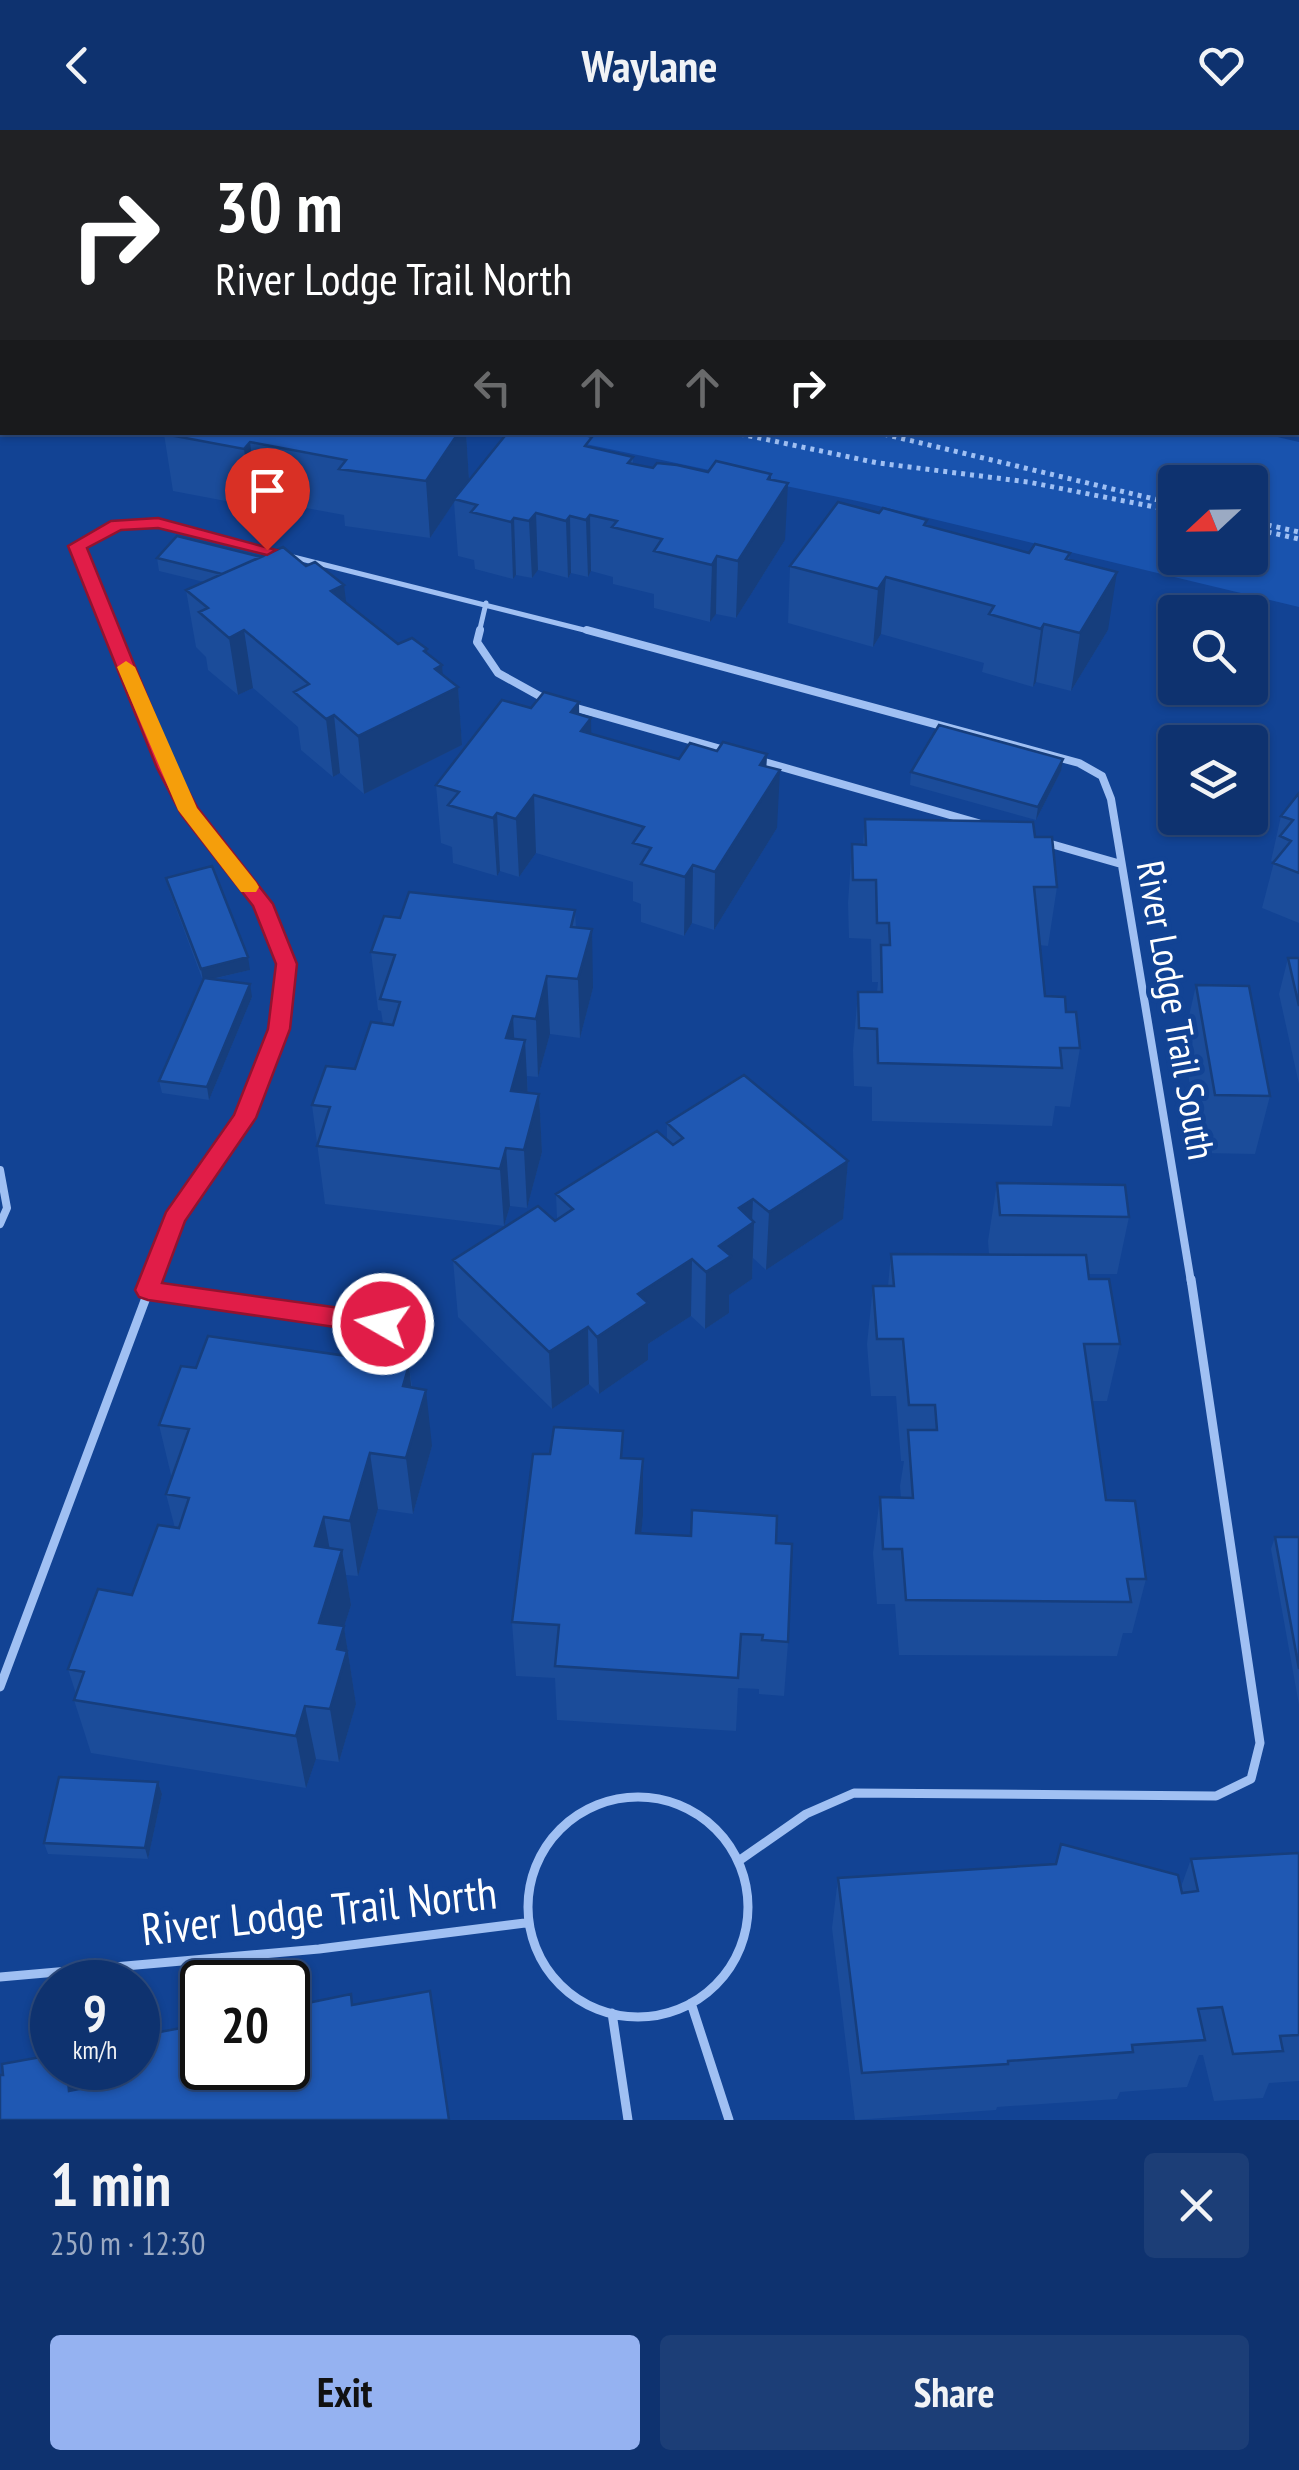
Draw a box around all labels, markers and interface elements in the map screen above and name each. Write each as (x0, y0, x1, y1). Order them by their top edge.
text: Waylane (582, 36, 718, 94)
icon: back (50, 38, 105, 93)
icon: heart (1194, 38, 1249, 93)
text: 30 m (215, 161, 343, 251)
icon: right (50, 170, 180, 300)
text: River Lodge Trail North (215, 249, 572, 307)
icon: left (465, 360, 520, 415)
icon: ahead (570, 360, 625, 415)
icon: ahead (675, 360, 730, 415)
icon: right (780, 360, 835, 415)
pin (225, 448, 310, 551)
icon: arrive (240, 463, 295, 518)
north arrow (1158, 465, 1268, 575)
map controls (1158, 465, 1268, 835)
button: search (1158, 595, 1268, 705)
button: layers (1158, 725, 1268, 835)
street label: River Lodge Trail South (1127, 857, 1227, 1163)
position arrow (331, 1272, 435, 1376)
street label: River Lodge Trail North (138, 1863, 500, 1957)
speed limit sign: 20 (180, 1960, 310, 2090)
text: 9 (83, 1980, 107, 2045)
text: km/h (73, 2034, 117, 2066)
text: 1 min (50, 2145, 171, 2223)
button: close (1144, 2153, 1249, 2258)
text: 250 m · 12:30 (50, 2222, 205, 2264)
button: Exit (50, 2335, 640, 2450)
button: Share (660, 2335, 1249, 2450)

